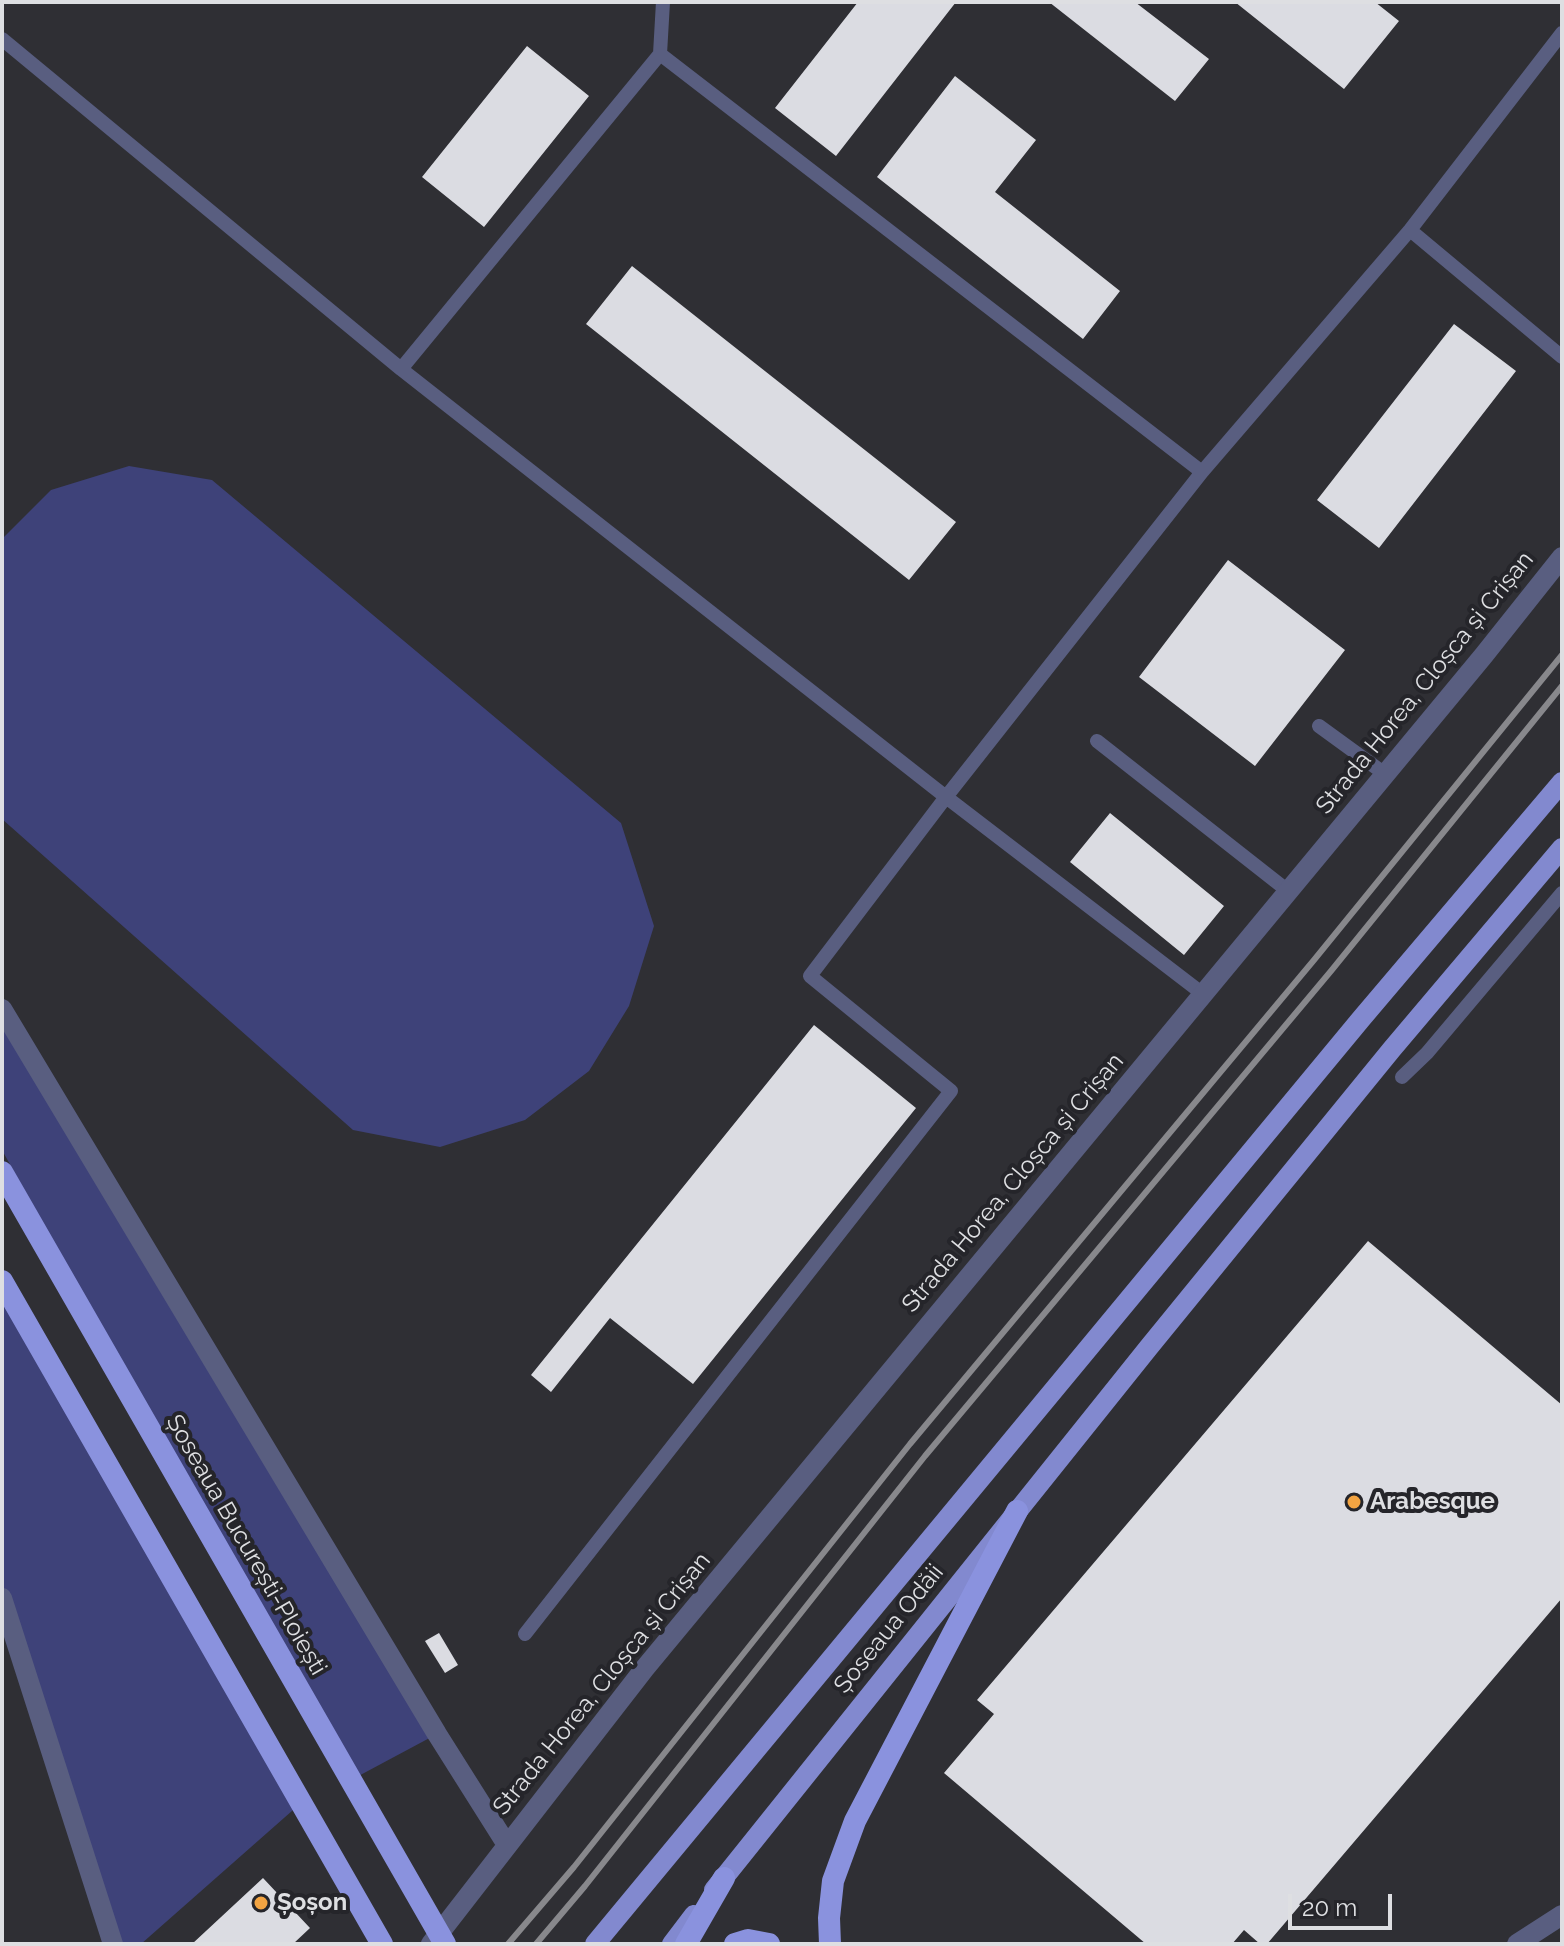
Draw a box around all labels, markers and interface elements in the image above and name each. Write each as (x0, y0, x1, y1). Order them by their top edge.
street label: Strada Horea, Cloșca și Crișan (1310, 546, 1540, 820)
street label: Strada Horea, Cloșca și Crișan (896, 1048, 1130, 1318)
street label: Șoseaua București-Ploiești (160, 1410, 332, 1680)
place label: Arabesque (1370, 1488, 1495, 1516)
marker: Arabesque (1345, 1493, 1363, 1511)
street label: Strada Horea, Cloșca și Crișan (487, 1547, 717, 1821)
street label: Șoseaua Odăii (828, 1559, 950, 1699)
scale bar (1292, 1878, 1396, 1928)
place label: Șoșon (277, 1889, 347, 1917)
text: 20 m (1302, 1893, 1357, 1922)
marker: Șoșon (252, 1894, 270, 1912)

